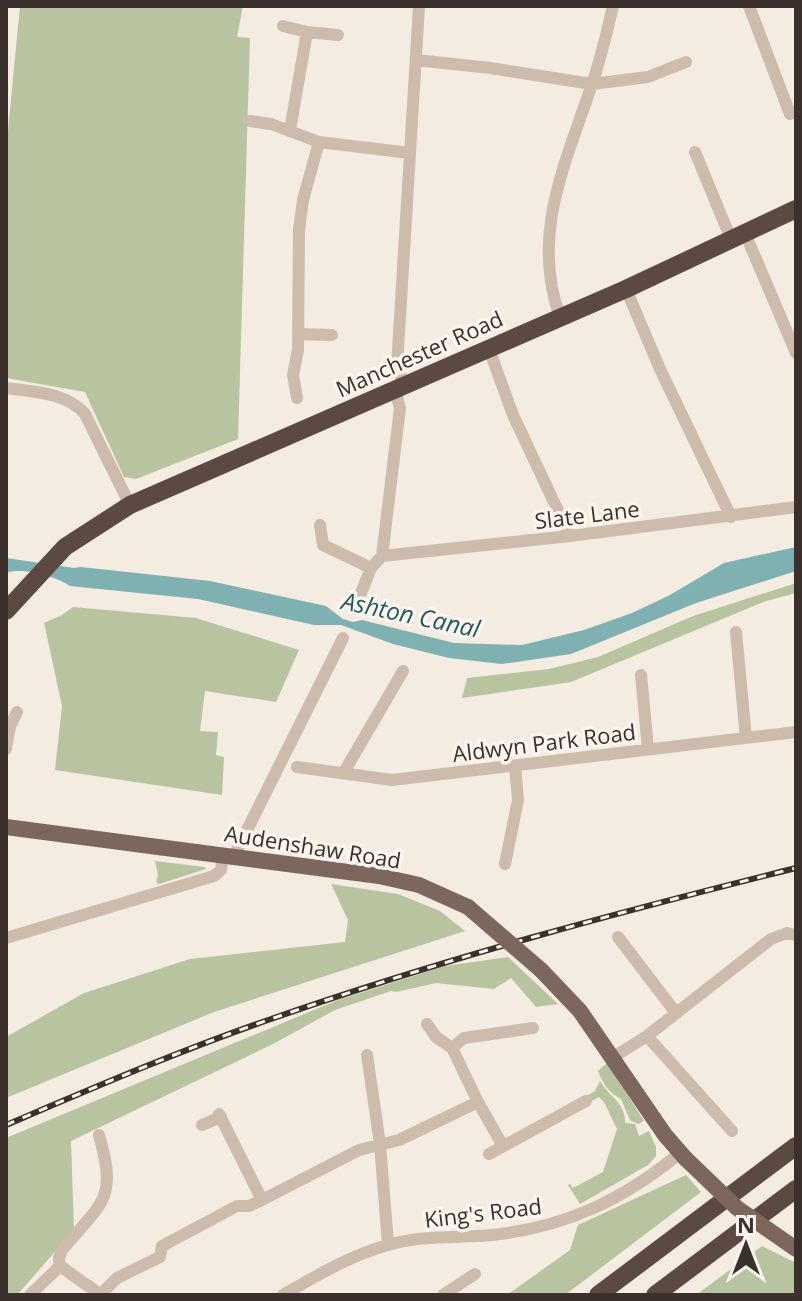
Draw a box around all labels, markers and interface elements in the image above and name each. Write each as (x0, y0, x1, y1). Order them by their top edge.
street label: Manchester Road (331, 303, 507, 403)
street label: Slate Lane (533, 493, 641, 535)
water label: Ashton Canal (337, 583, 484, 645)
street label: Aldwyn Park Road (451, 716, 637, 768)
street label: Audenshaw Road (223, 817, 403, 875)
street label: King's Road (423, 1190, 543, 1234)
north arrow (706, 1205, 786, 1285)
text: N (737, 1209, 755, 1239)

